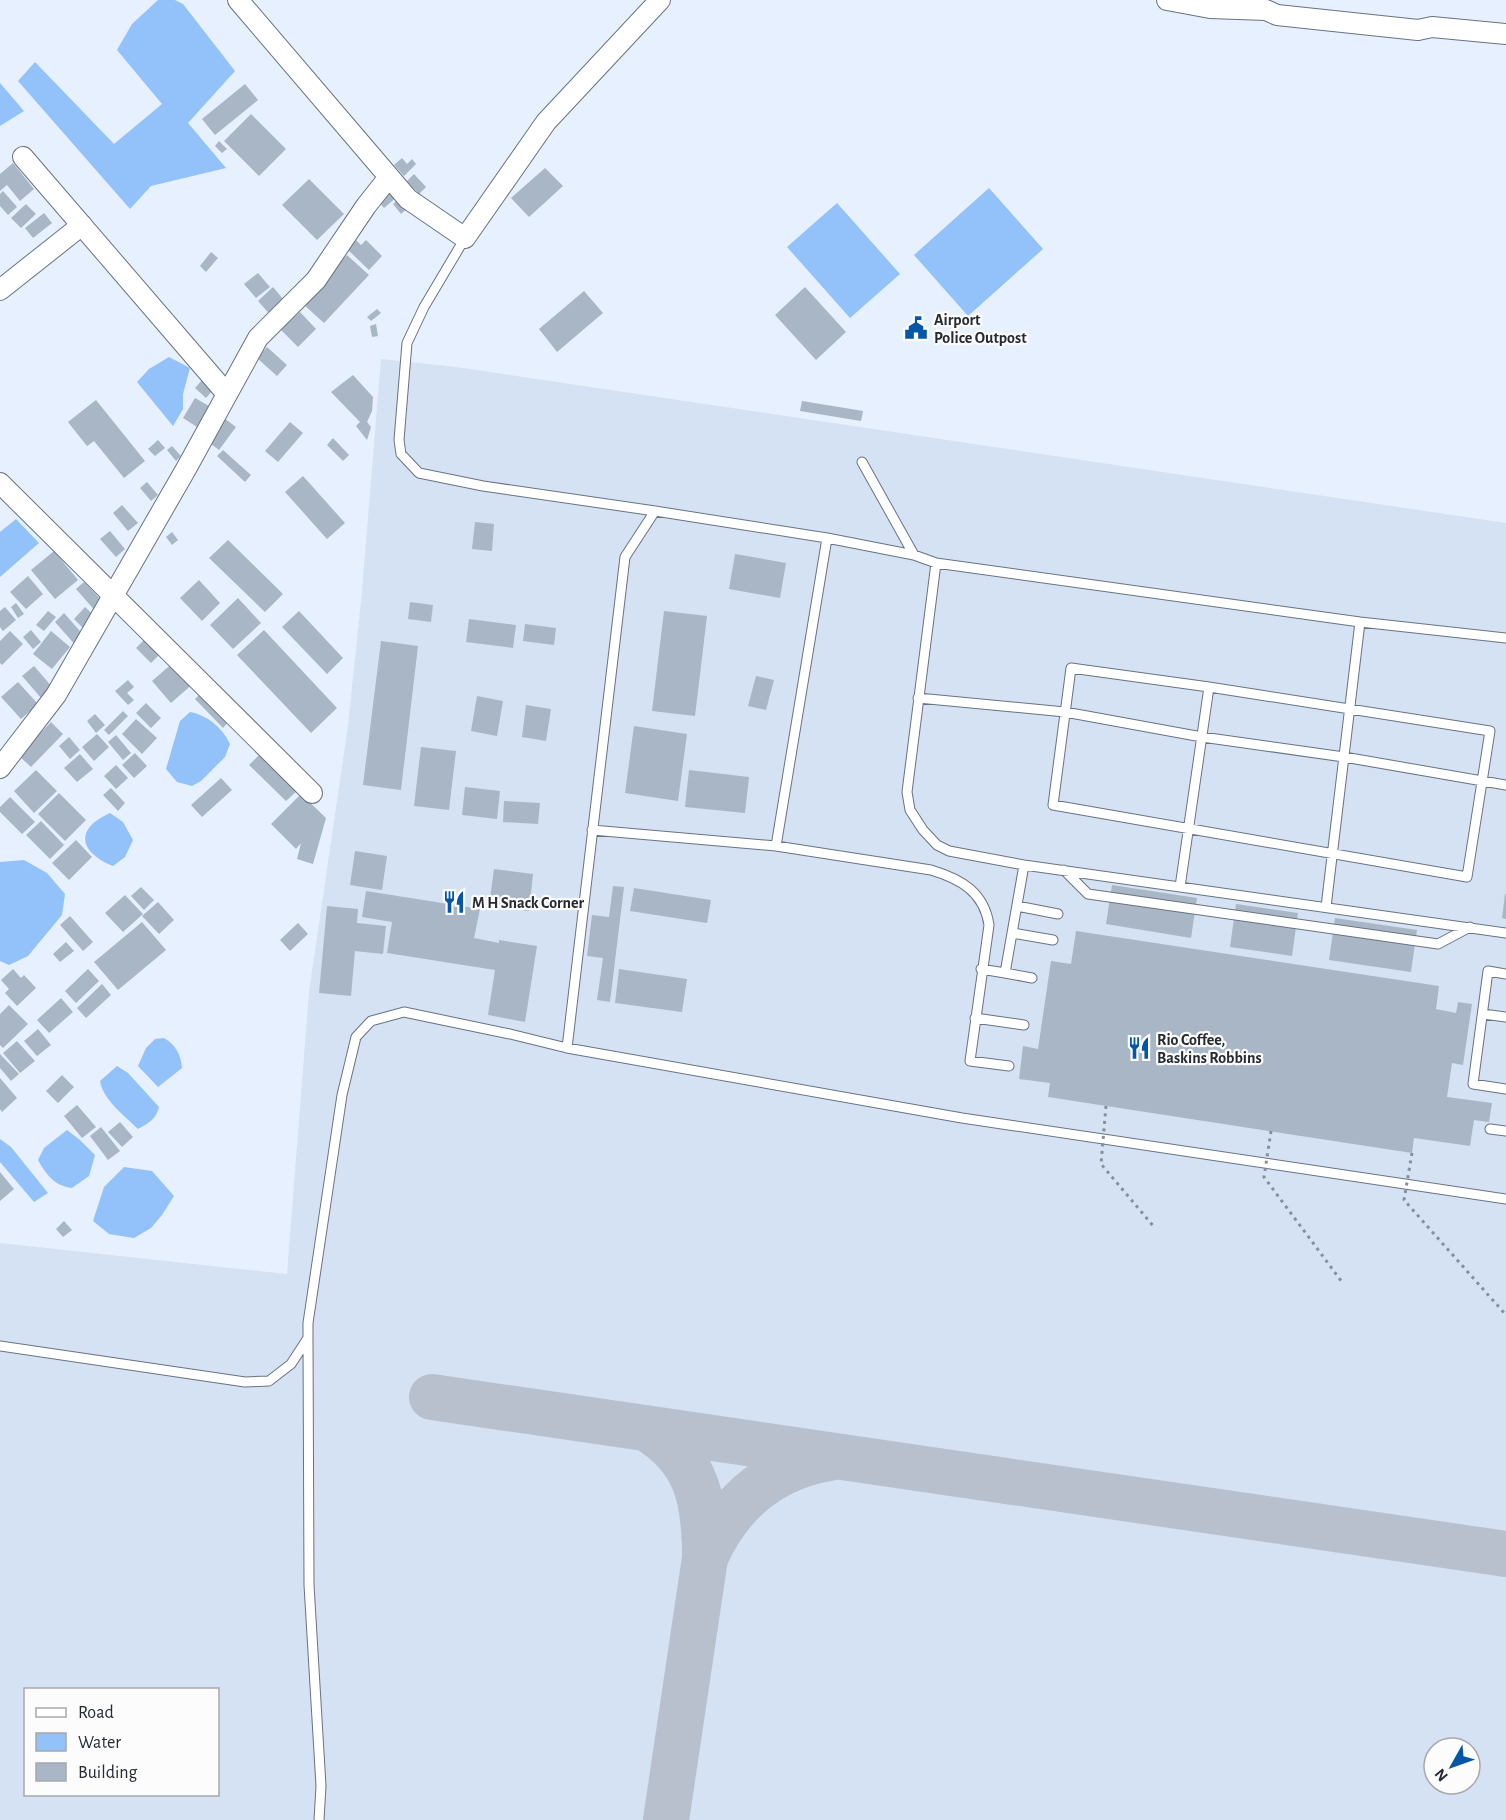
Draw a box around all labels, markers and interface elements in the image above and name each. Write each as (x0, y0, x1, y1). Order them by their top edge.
place label: Airport Police Outpost (934, 312, 1027, 346)
public building icon: Airport Police Outpost (903, 315, 929, 341)
restaurant icon: M H Snack Corner (441, 889, 467, 915)
place label: M H Snack Corner (472, 895, 585, 911)
place label: Rio Coffee, Baskins Robbins (1157, 1032, 1262, 1066)
restaurant icon: Rio Coffee, Baskins Robbins (1126, 1035, 1152, 1061)
legend (24, 1688, 219, 1796)
text: Road (78, 1704, 114, 1722)
text: Water (78, 1734, 121, 1752)
north arrow (1422, 1736, 1482, 1796)
text: Building (78, 1764, 138, 1782)
text: N (1432, 1766, 1451, 1784)

